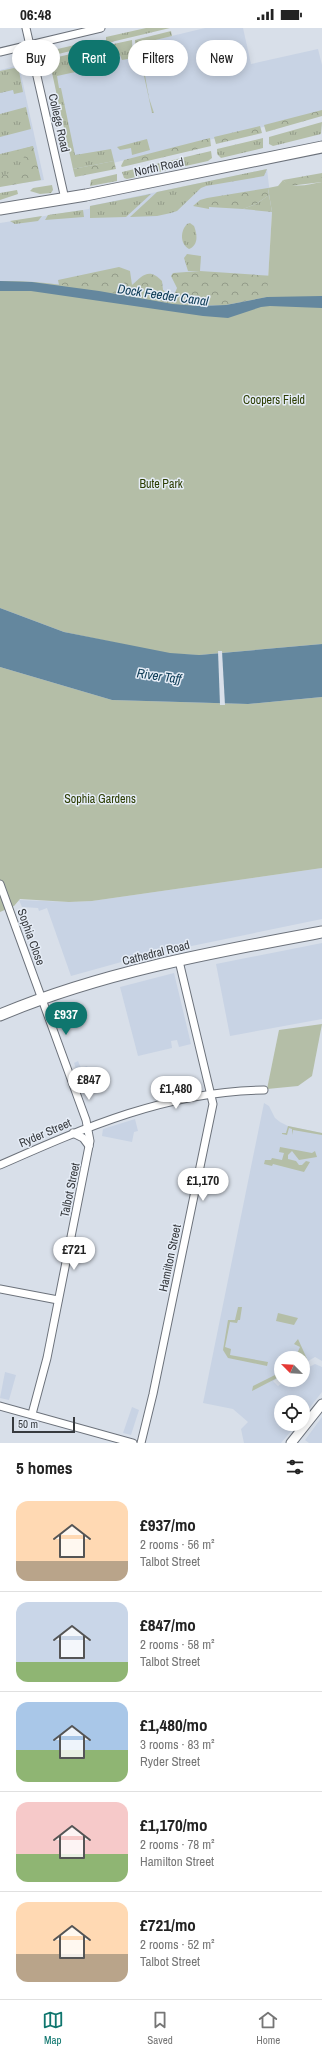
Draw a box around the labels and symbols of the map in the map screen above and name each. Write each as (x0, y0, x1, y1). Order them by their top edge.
street label: College Road (44, 92, 74, 154)
street label: North Road (133, 154, 185, 180)
water label: Dock Feeder Canal (117, 280, 210, 310)
park label: Coopers Field (243, 392, 305, 408)
park label: Bute Park (139, 476, 183, 492)
water label: River Taff (136, 664, 184, 688)
park label: Sophia Gardens (64, 791, 136, 807)
street label: Sophia Close (13, 907, 49, 967)
street label: Cathedral Road (121, 937, 191, 969)
pin: £937 (42, 1002, 90, 1036)
pin: £847 (65, 1067, 113, 1101)
pin: £1,480 (143, 1076, 209, 1110)
street label: Ryder Street (16, 1115, 74, 1151)
street label: Talbot Street (56, 1161, 84, 1219)
pin: £1,170 (170, 1168, 236, 1202)
street label: Hamilton Street (155, 1223, 185, 1293)
pin: £721 (50, 1237, 98, 1271)
north arrow (274, 1351, 310, 1387)
scale bar (12, 1415, 75, 1434)

